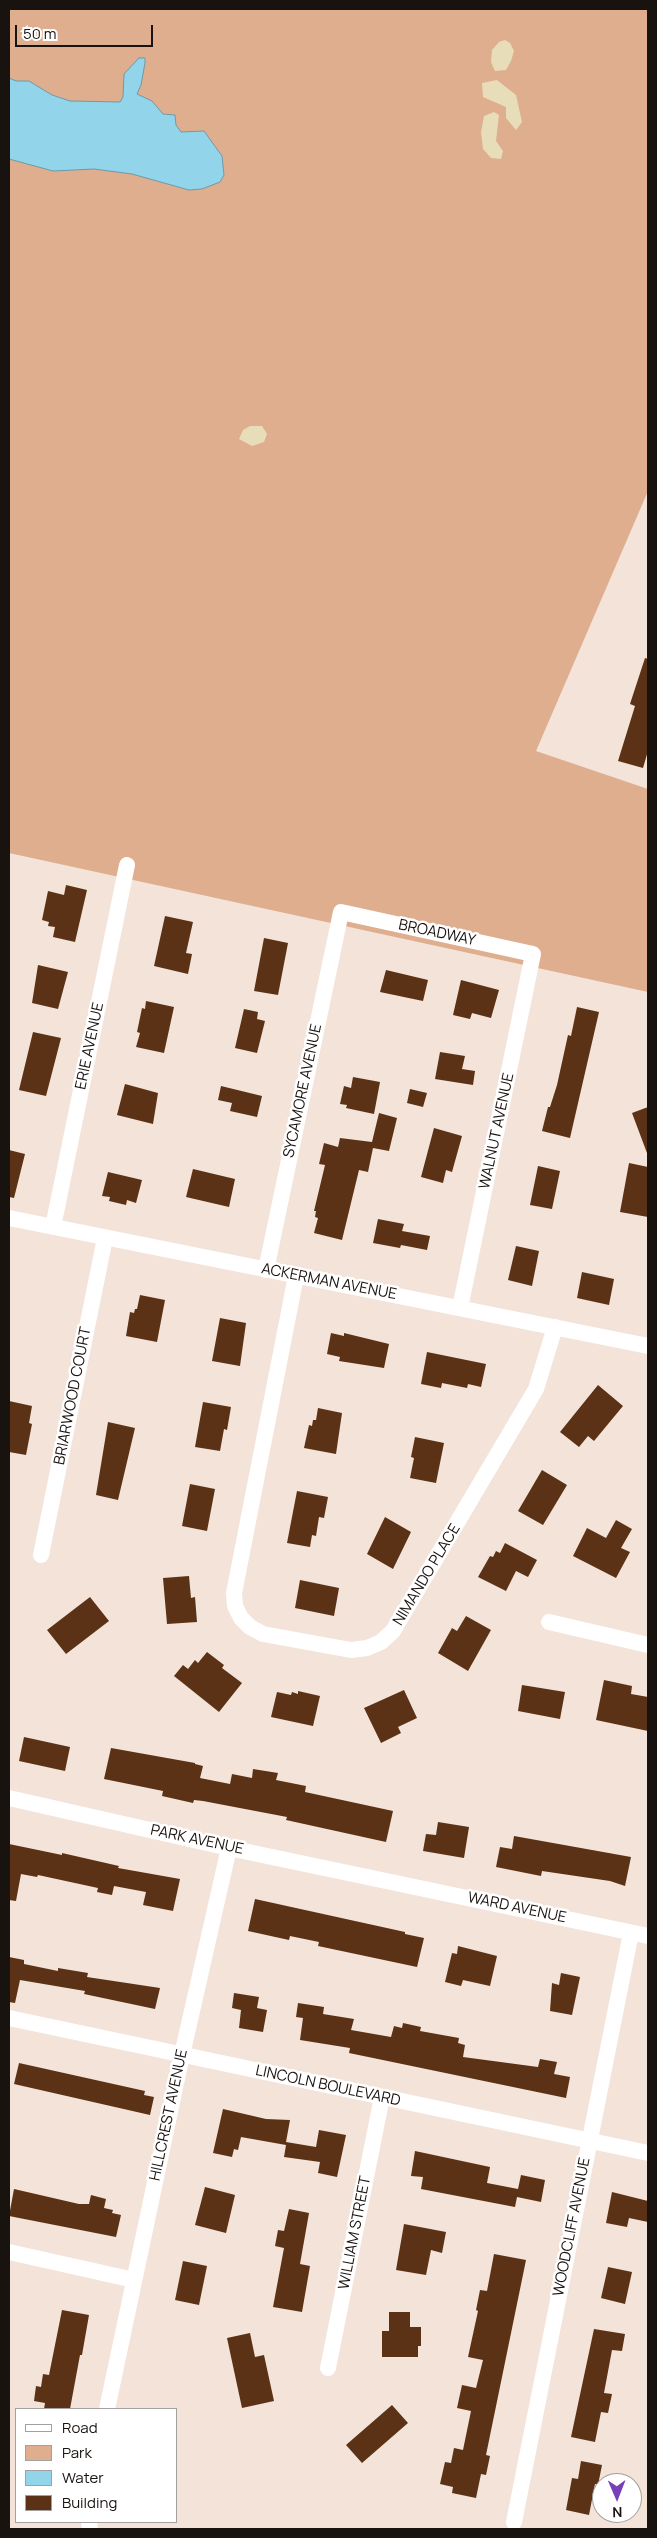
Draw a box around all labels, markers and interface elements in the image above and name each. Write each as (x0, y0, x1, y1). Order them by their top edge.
scale bar (18, 15, 155, 47)
text: 50 m (23, 23, 57, 44)
street label: BROADWAY (397, 916, 477, 950)
street label: ERIE AVENUE (72, 1001, 108, 1091)
street label: SYCAMORE AVENUE (280, 1022, 326, 1160)
street label: WALNUT AVENUE (476, 1071, 518, 1191)
street label: ACKERMAN AVENUE (260, 1260, 398, 1304)
street label: BRIARWOOD COURT (51, 1325, 95, 1467)
street label: NIMANDO PLACE (390, 1521, 464, 1629)
street label: PARK AVENUE (149, 1821, 245, 1859)
street label: WARD AVENUE (466, 1889, 568, 1927)
street label: HILLCREST AVENUE (146, 2048, 192, 2182)
street label: LINCOLN BOULEVARD (254, 2062, 402, 2110)
street label: WOODCLIFF AVENUE (550, 2156, 594, 2298)
street label: WILLIAM STREET (335, 2175, 375, 2291)
legend (15, 2408, 178, 2523)
text: Road (62, 2417, 98, 2438)
text: Park (62, 2442, 92, 2463)
text: Water (62, 2467, 104, 2488)
north arrow (592, 2473, 642, 2523)
text: Building (62, 2492, 117, 2513)
text: N (612, 2503, 622, 2522)

